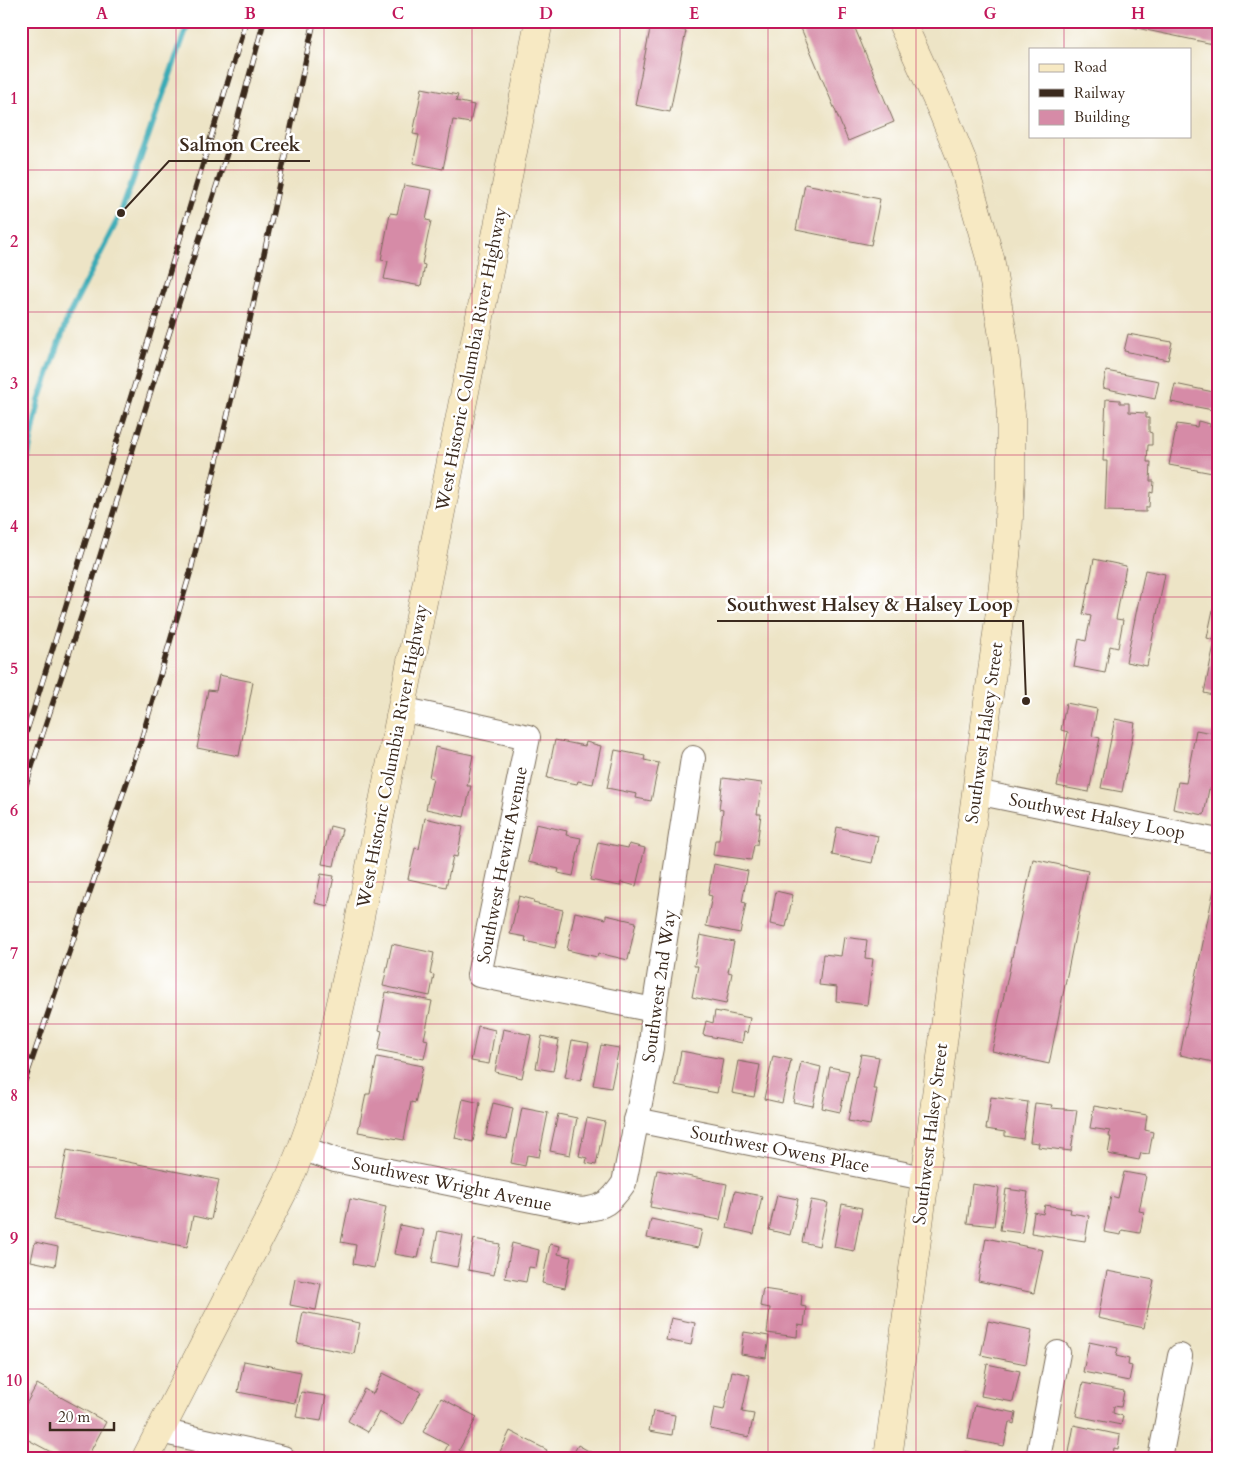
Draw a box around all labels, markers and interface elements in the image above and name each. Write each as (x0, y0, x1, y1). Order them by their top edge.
text: A (96, 3, 108, 25)
text: B (244, 3, 256, 25)
text: C (392, 3, 404, 25)
text: D (539, 3, 553, 25)
text: E (689, 3, 699, 25)
text: F (837, 3, 847, 25)
text: G (983, 3, 997, 25)
text: H (1131, 3, 1145, 25)
legend (1029, 48, 1192, 138)
text: Road (1074, 57, 1107, 77)
text: Railway (1074, 83, 1125, 103)
text: 1 (10, 88, 18, 110)
text: Building (1074, 107, 1130, 127)
callout: Salmon Creek (169, 127, 310, 161)
text: Salmon Creek (180, 132, 301, 158)
street label: West Historic Columbia River Highway (430, 204, 513, 514)
text: 2 (10, 231, 18, 253)
text: 3 (10, 373, 18, 395)
text: 4 (10, 516, 18, 538)
callout: Southwest Halsey & Halsey Loop (717, 587, 1023, 621)
text: Southwest Halsey & Halsey Loop (727, 592, 1013, 618)
street label: West Historic Columbia River Highway (351, 601, 434, 911)
street label: Southwest Halsey Street (959, 641, 1010, 825)
text: 5 (10, 658, 18, 680)
street label: Southwest Hewitt Avenue (471, 764, 534, 966)
street label: Southwest Halsey Loop (1007, 787, 1187, 846)
text: 6 (10, 800, 18, 822)
street label: Southwest 2nd Way (636, 907, 683, 1064)
text: 7 (10, 943, 18, 965)
street label: Southwest Halsey Street (907, 1042, 954, 1226)
text: 8 (10, 1085, 18, 1107)
street label: Southwest Owens Place (688, 1120, 872, 1179)
street label: Southwest Wright Avenue (350, 1151, 554, 1218)
text: 9 (10, 1228, 18, 1250)
text: 10 (6, 1370, 22, 1392)
scale bar (50, 1399, 114, 1431)
text: 20 m (58, 1407, 90, 1427)

